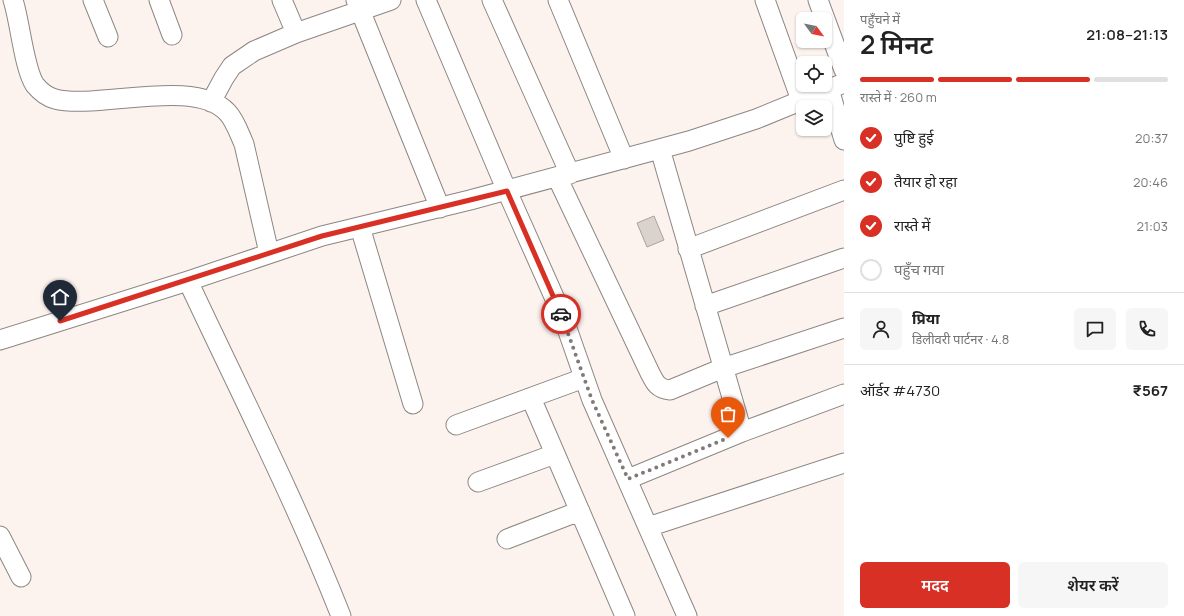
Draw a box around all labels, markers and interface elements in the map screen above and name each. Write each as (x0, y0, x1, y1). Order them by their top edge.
text: पहुँचने में (860, 10, 900, 28)
north arrow (796, 12, 832, 48)
map controls (796, 12, 832, 136)
text: 21:08–21:13 (1086, 24, 1168, 45)
text: 2 मिनट (860, 26, 933, 62)
button: locate (796, 56, 832, 92)
text: रास्ते में · 260 m (860, 88, 937, 106)
button: layers (796, 100, 832, 136)
icon: check (860, 127, 882, 149)
text: पुष्टि हुई (894, 127, 934, 148)
text: 20:37 (1135, 129, 1168, 147)
icon: check (860, 171, 882, 193)
text: तैयार हो रहा (894, 171, 957, 192)
text: 20:46 (1133, 173, 1168, 191)
icon: check (860, 215, 882, 237)
text: रास्ते में (894, 215, 930, 236)
text: 21:03 (1137, 217, 1168, 235)
text: पहुँच गया (894, 259, 944, 280)
pin (43, 280, 77, 321)
icon: home (49, 286, 71, 308)
courier (541, 294, 581, 334)
icon: car (550, 303, 572, 325)
button: person (860, 308, 902, 350)
text: प्रिया (912, 308, 940, 329)
button: chat (1074, 308, 1116, 350)
button: phone (1126, 308, 1168, 350)
text: डिलीवरी पार्टनर · 4.8 (912, 330, 1009, 348)
text: ऑर्डर #4730 (860, 380, 940, 401)
text: ₹567 (1133, 380, 1168, 401)
pin (711, 397, 745, 438)
icon: bag (717, 403, 739, 425)
button: मदद (860, 562, 1010, 608)
button: शेयर करें (1018, 562, 1168, 608)

